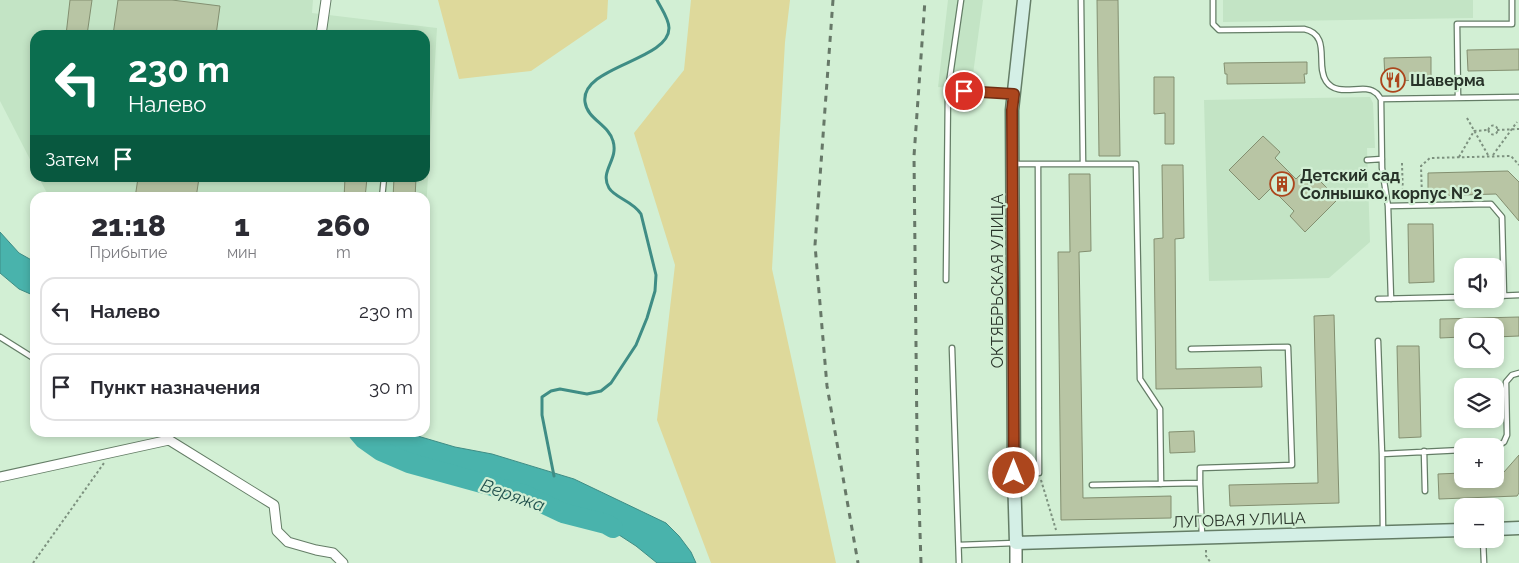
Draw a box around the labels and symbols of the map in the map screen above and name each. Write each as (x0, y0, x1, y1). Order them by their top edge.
restaurant icon: Шаверма (1380, 67, 1406, 93)
pin (943, 70, 985, 112)
place label: Шаверма (1410, 71, 1485, 90)
place label: Детский сад Солнышко, корпус № 2 (1300, 166, 1482, 203)
building icon: Детский сад Солнышко, корпус № 2 (1269, 171, 1295, 197)
street label: ОКТЯБРЬСКАЯ УЛИЦА (988, 194, 1007, 368)
position arrow (987, 446, 1039, 498)
water label: Веряжа (478, 474, 548, 516)
street label: ЛУГОВАЯ УЛИЦА (1172, 508, 1306, 532)

